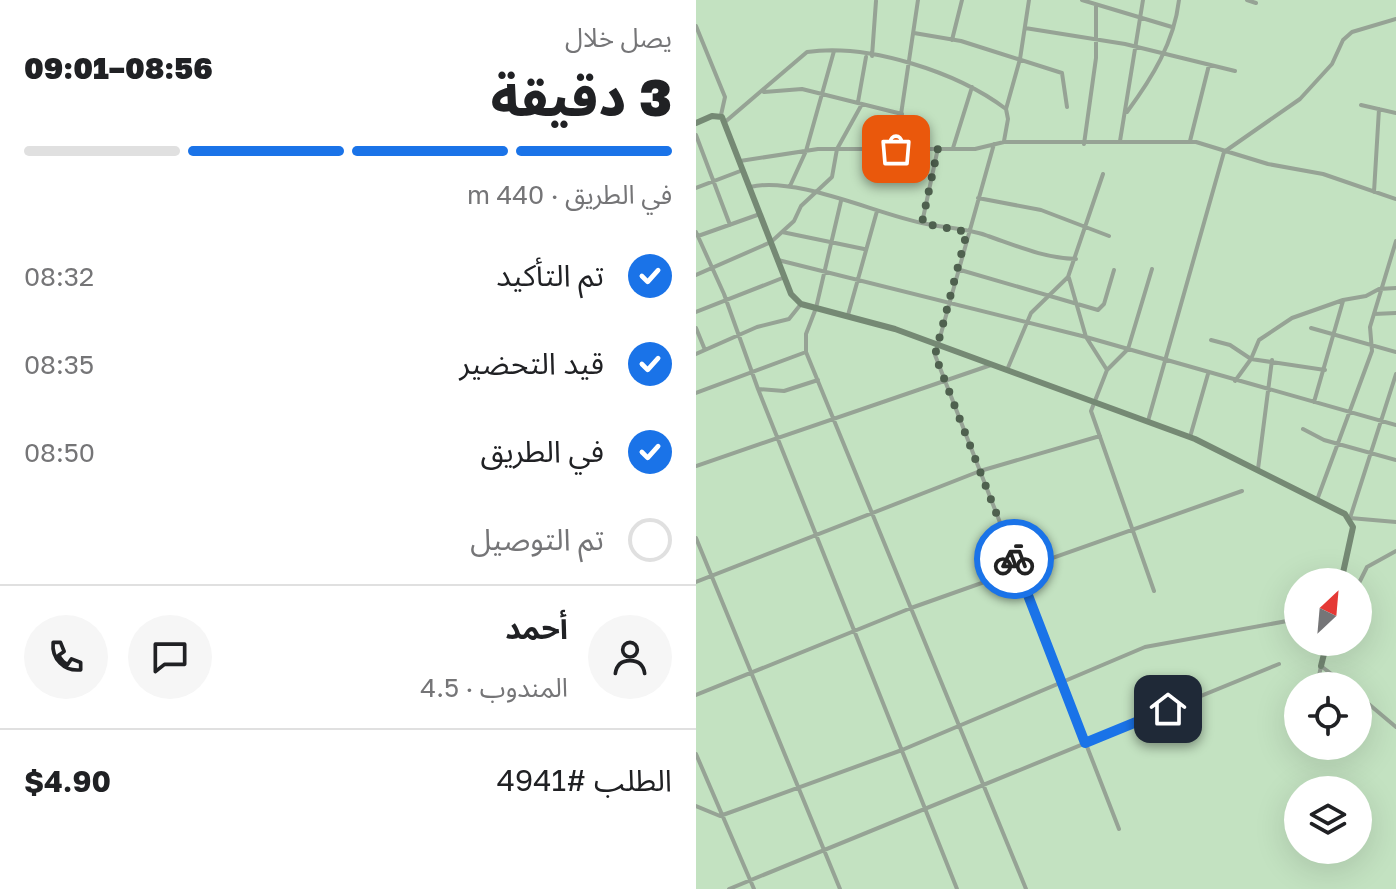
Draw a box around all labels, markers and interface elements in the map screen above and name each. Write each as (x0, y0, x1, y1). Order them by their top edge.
text: يصل خلال (565, 22, 672, 53)
text: 08:56–09:01 (24, 50, 213, 86)
text: 3 دقيقة (490, 65, 672, 127)
pin (862, 115, 930, 183)
icon: bag (874, 127, 918, 171)
text: في الطريق · 440 m (467, 179, 672, 210)
icon: check (628, 254, 672, 298)
text: تم التأكيد (496, 257, 604, 293)
text: 08:32 (24, 261, 94, 292)
icon: check (628, 342, 672, 386)
text: قيد التحضير (459, 345, 604, 381)
text: 08:35 (24, 349, 94, 380)
icon: check (628, 430, 672, 474)
text: في الطريق (481, 433, 604, 469)
text: 08:50 (24, 437, 95, 468)
courier (974, 519, 1054, 599)
text: تم التوصيل (470, 521, 604, 557)
icon: bike (992, 537, 1036, 581)
north arrow (1284, 568, 1372, 656)
map controls (1284, 568, 1372, 864)
text: أحمد (505, 610, 568, 646)
button: phone (24, 615, 108, 699)
button: chat (128, 615, 212, 699)
button: person (588, 615, 672, 699)
text: المندوب · 4.5 (420, 672, 568, 703)
button: locate (1284, 672, 1372, 760)
pin (1134, 675, 1202, 743)
icon: home (1146, 687, 1190, 731)
text: الطلب #4941 (497, 762, 672, 798)
text: $4.90 (24, 763, 111, 799)
button: layers (1284, 776, 1372, 864)

